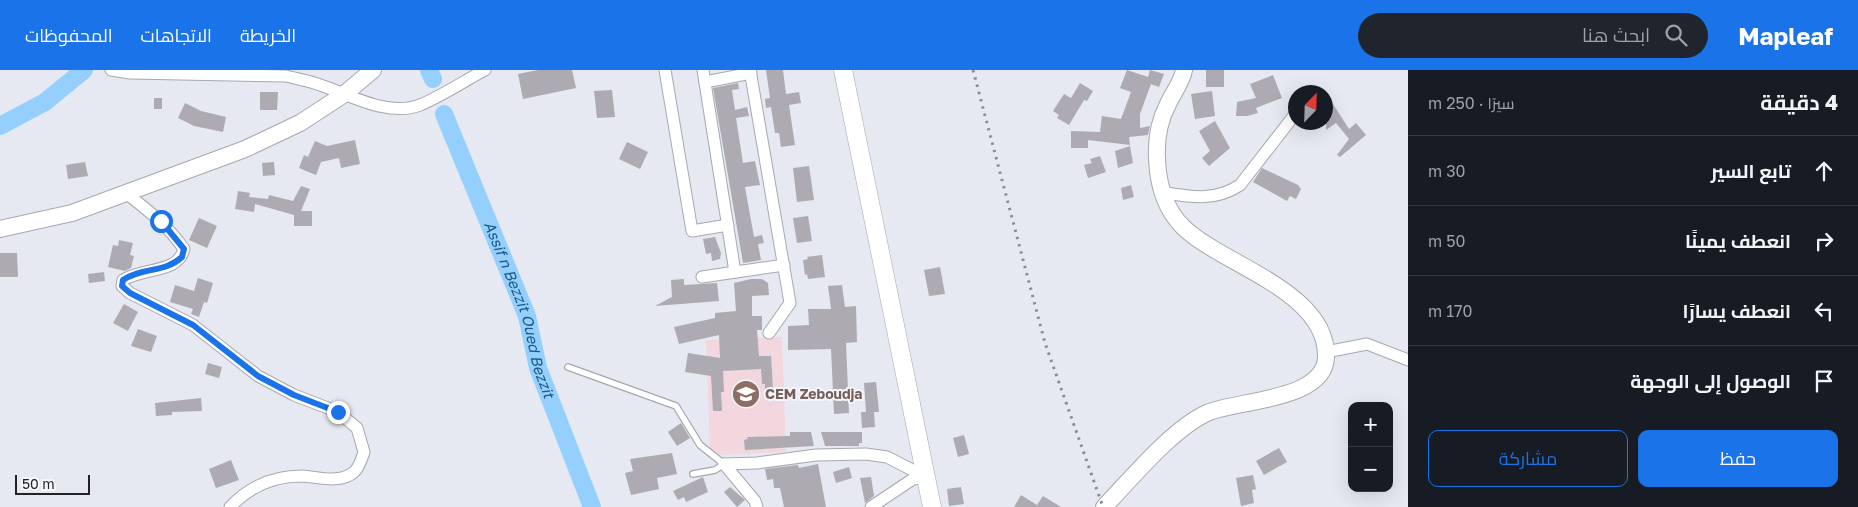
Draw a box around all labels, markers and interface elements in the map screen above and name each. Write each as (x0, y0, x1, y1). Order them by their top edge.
search box (1358, 13, 1708, 58)
icon: search (1662, 21, 1690, 49)
text: Mapleaf (1738, 21, 1833, 50)
text: ابحث هنا (1582, 23, 1650, 46)
text: المحفوظات (25, 24, 113, 46)
text: الاتجاهات (141, 24, 212, 46)
text: الخريطة (240, 24, 296, 46)
north arrow (1288, 85, 1333, 130)
text: 4 دقيقة (1760, 89, 1838, 115)
text: سيرًا · 250 m (1428, 93, 1515, 113)
icon: ahead (1810, 157, 1838, 185)
text: تابع السير (1711, 159, 1791, 182)
text: 30 m (1428, 161, 1465, 181)
route start (150, 210, 173, 233)
water label: Assif n Bezzit Oued Bezzit (481, 218, 560, 402)
icon: right (1810, 227, 1838, 255)
text: انعطف يمينًا (1685, 229, 1791, 252)
text: 50 m (1428, 231, 1465, 251)
icon: left (1810, 297, 1838, 325)
text: انعطف يسارًا (1683, 299, 1791, 322)
text: 170 m (1428, 301, 1472, 321)
icon: arrive (1810, 367, 1838, 395)
text: الوصول إلى الوجهة (1630, 369, 1791, 392)
school or university icon: CEM Zeboudja (731, 379, 761, 409)
place label: CEM Zeboudja (765, 385, 862, 402)
route end (327, 401, 350, 424)
map controls (1348, 402, 1393, 492)
button: + (1348, 402, 1393, 447)
button: مشاركة (1428, 430, 1628, 487)
button: حفظ (1638, 430, 1838, 487)
button: − (1348, 447, 1393, 492)
scale bar (15, 472, 90, 495)
text: 50 m (22, 475, 55, 492)

